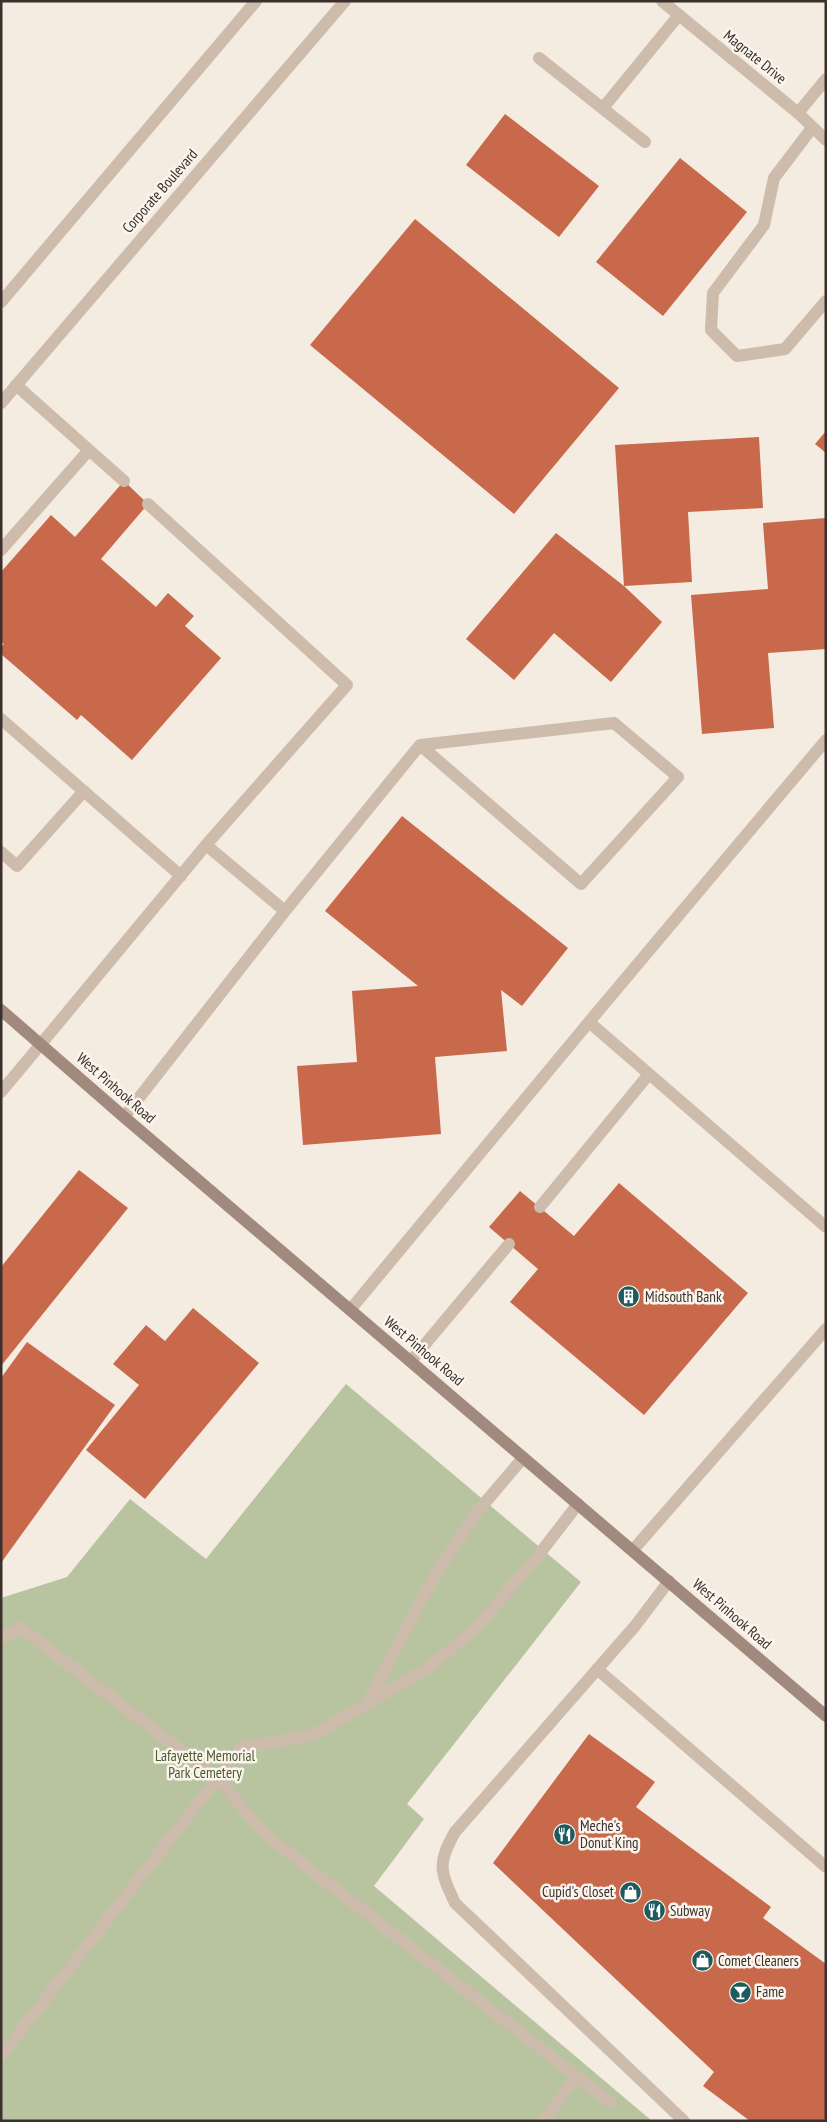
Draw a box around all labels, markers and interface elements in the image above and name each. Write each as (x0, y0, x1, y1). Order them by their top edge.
street label: Magnate Drive (720, 26, 791, 88)
street label: Corporate Boulevard (118, 145, 201, 237)
street label: West Pinhook Road (73, 1048, 160, 1127)
building icon: Midsouth Bank (617, 1285, 641, 1309)
place label: Midsouth Bank (645, 1287, 722, 1306)
street label: West Pinhook Road (380, 1312, 468, 1390)
street label: West Pinhook Road (689, 1574, 776, 1653)
park label: Lafayette Memorial Park Cemetery (155, 1746, 256, 1782)
place label: Meche's Donut King (580, 1816, 638, 1852)
restaurant icon: Meche's Donut King (552, 1823, 576, 1847)
shop icon: Cupid's Closet (618, 1880, 642, 1904)
place label: Cupid's Closet (542, 1882, 614, 1901)
restaurant icon: Subway (642, 1899, 666, 1923)
place label: Subway (670, 1901, 710, 1920)
shop icon: Comet Cleaners (690, 1949, 714, 1973)
place label: Comet Cleaners (718, 1951, 799, 1970)
bar icon: Fame (728, 1980, 752, 2004)
place label: Fame (756, 1982, 784, 2001)

